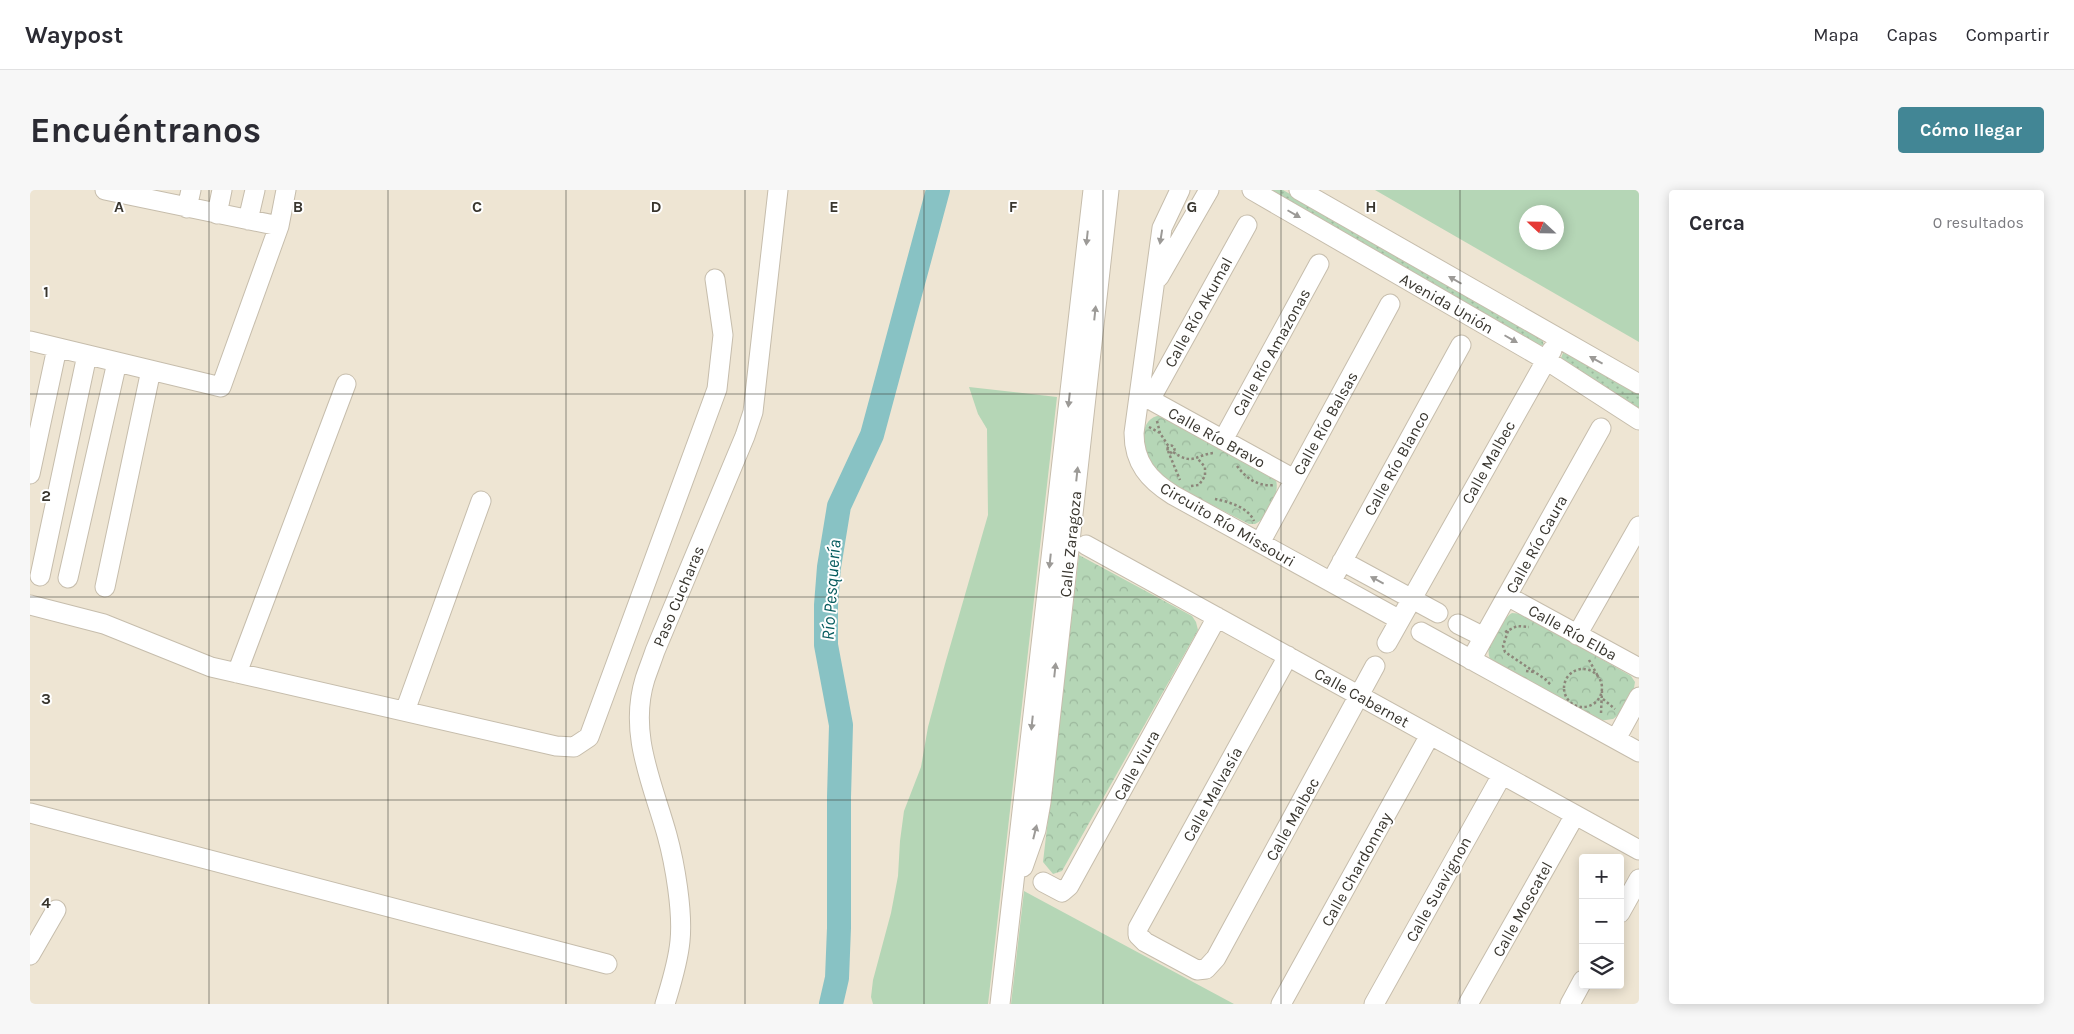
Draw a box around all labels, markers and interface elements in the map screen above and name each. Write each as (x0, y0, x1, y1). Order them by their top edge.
text: Waypost (25, 21, 123, 49)
text: Mapa (1813, 24, 1859, 46)
text: Capas (1887, 24, 1938, 46)
text: Compartir (1966, 24, 2049, 46)
button: Cómo llegar (1898, 107, 2044, 153)
text: Encuéntranos (30, 110, 261, 151)
text: A (114, 197, 124, 216)
text: B (293, 197, 303, 216)
text: C (472, 197, 482, 216)
text: D (651, 197, 662, 216)
text: E (829, 197, 839, 216)
text: F (1009, 197, 1018, 216)
text: G (1187, 197, 1197, 216)
text: H (1365, 197, 1377, 216)
north arrow (1519, 205, 1564, 250)
one-way arrow (1288, 210, 1301, 219)
text: Cerca (1689, 211, 1745, 235)
text: 0 resultados (1933, 213, 2024, 232)
one-way arrow (1156, 229, 1164, 245)
one-way arrow (1083, 231, 1091, 247)
street label: Calle Río Akumal (1160, 254, 1237, 371)
street label: Avenida Unión (1397, 269, 1497, 338)
one-way arrow (1449, 275, 1462, 284)
text: 1 (43, 282, 49, 301)
street label: Calle Río Amazonas (1228, 285, 1314, 419)
one-way arrow (1091, 304, 1099, 320)
one-way arrow (1504, 335, 1517, 344)
one-way arrow (1589, 356, 1604, 364)
street label: Calle Río Balsas (1289, 368, 1362, 478)
one-way arrow (1065, 392, 1073, 408)
street label: Calle Río Bravo (1165, 403, 1269, 472)
street label: Calle Río Blanco (1360, 408, 1433, 519)
street label: Calle Malbec (1458, 417, 1519, 507)
one-way arrow (1073, 466, 1081, 482)
street label: Circuito Río Missouri (1157, 478, 1299, 571)
text: 2 (41, 486, 51, 505)
street label: Calle Zaragoza (1055, 490, 1086, 598)
street label: Calle Río Caura (1502, 492, 1571, 597)
water label: Río Pesquería (817, 539, 845, 641)
street label: Paso Cucharas (649, 543, 708, 650)
one-way arrow (1046, 554, 1054, 570)
one-way arrow (1370, 576, 1384, 584)
street label: Calle Río Elba (1525, 600, 1620, 665)
one-way arrow (1052, 662, 1060, 678)
street label: Calle Cabernet (1311, 664, 1413, 731)
text: 3 (41, 689, 51, 708)
one-way arrow (1028, 715, 1036, 731)
street label: Calle Viura (1109, 727, 1164, 804)
street label: Calle Malvasía (1179, 744, 1246, 845)
street label: Calle Malbec (1262, 774, 1323, 864)
street label: Calle Chardonnay (1317, 808, 1396, 930)
one-way arrow (1031, 824, 1039, 839)
street label: Calle Suavignon (1402, 833, 1475, 945)
map controls (1579, 854, 1624, 989)
button: + (1579, 854, 1624, 899)
street label: Calle Moscatel (1488, 858, 1556, 960)
text: 4 (41, 893, 51, 912)
button: − (1579, 899, 1624, 944)
button: layers (1579, 944, 1624, 989)

